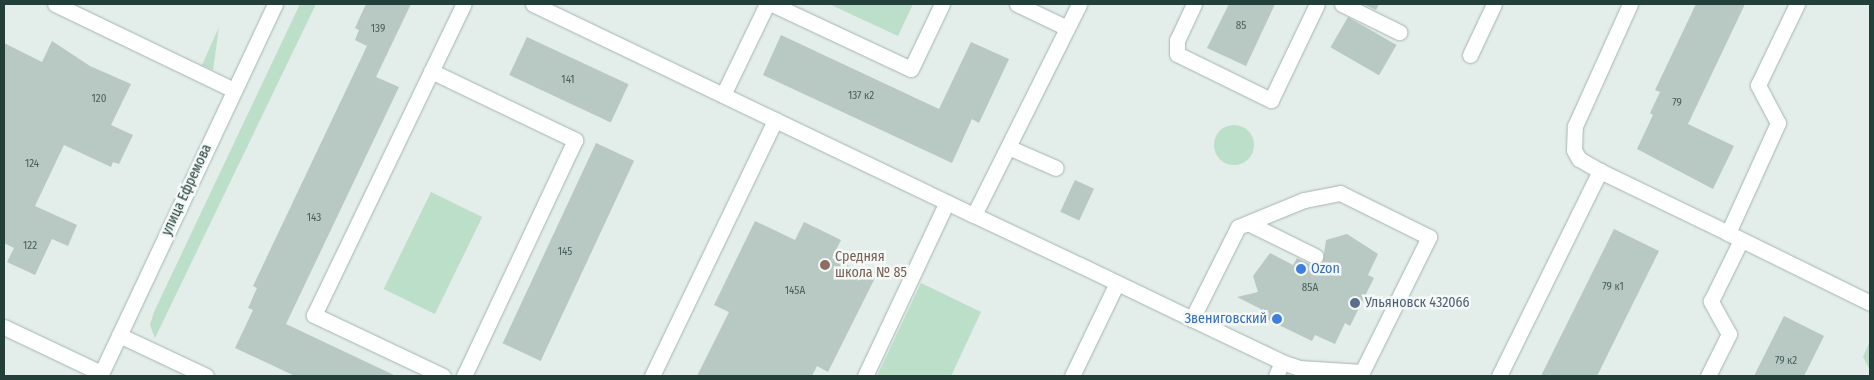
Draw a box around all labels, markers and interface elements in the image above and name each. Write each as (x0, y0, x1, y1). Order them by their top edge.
house number: 85 (1236, 19, 1246, 33)
house number: 139 (371, 22, 385, 36)
house number: 141 (561, 73, 575, 87)
house number: 137 к2 (848, 89, 874, 103)
house number: 120 (92, 92, 106, 106)
house number: 79 (1672, 96, 1682, 110)
street label: улица Ефремова (158, 142, 216, 238)
house number: 124 (25, 157, 39, 171)
house number: 143 (307, 211, 321, 225)
house number: 122 (23, 239, 37, 253)
house number: 145 (558, 245, 572, 259)
place label: Средняя школа № 85 (835, 249, 907, 282)
marker: Средняя школа № 85 (819, 259, 831, 271)
place label: Ozon (1311, 261, 1340, 277)
marker: Ozon (1295, 263, 1307, 275)
house number: 79 к1 (1602, 280, 1624, 294)
house number: 85А (1302, 281, 1318, 295)
house number: 145А (785, 284, 805, 298)
place label: Ульяновск 432066 (1365, 295, 1470, 311)
marker: Ульяновск 432066 (1349, 297, 1361, 309)
place label: Звениговский (1184, 311, 1267, 327)
marker: Звениговский (1271, 313, 1283, 325)
house number: 79 к2 (1775, 354, 1797, 368)

